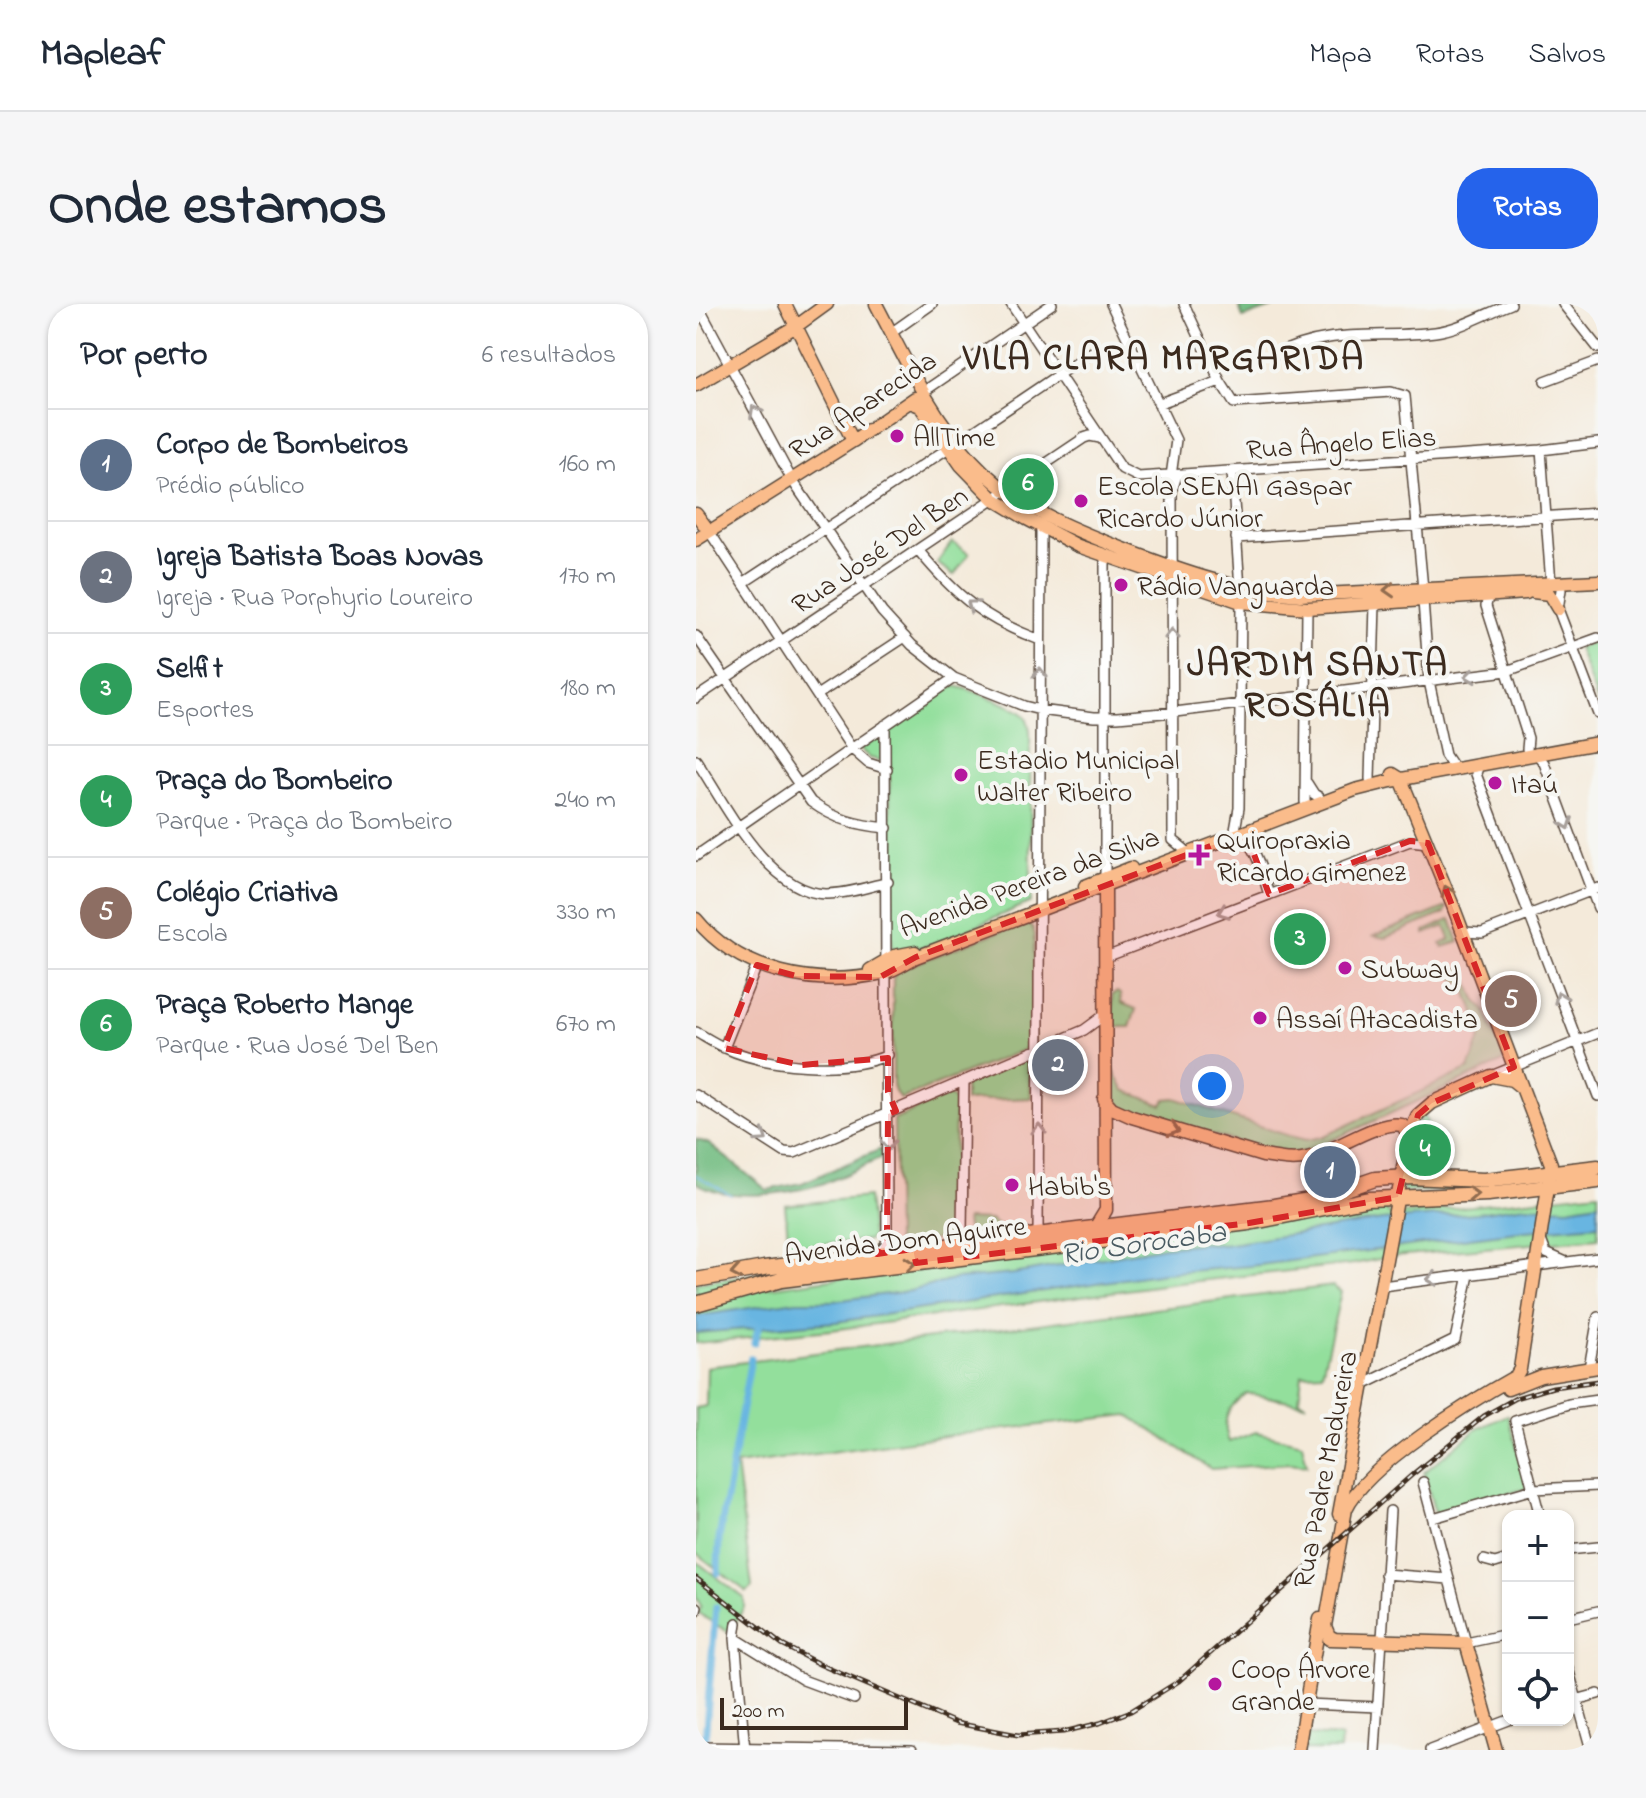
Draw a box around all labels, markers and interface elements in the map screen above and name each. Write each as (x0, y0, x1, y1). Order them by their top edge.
text: Mapleaf (40, 27, 165, 83)
text: Mapa (1309, 35, 1372, 76)
text: Rotas (1416, 35, 1485, 76)
text: Salvos (1529, 35, 1606, 76)
text: Onde estamos (48, 168, 387, 249)
button: Rotas (1457, 168, 1598, 249)
text: Por perto (80, 331, 208, 381)
district label: VILA CLARA MARGARIDA (962, 334, 1365, 387)
text: 6 resultados (482, 337, 616, 375)
street label: Rua Aparecida (782, 342, 946, 472)
one-way arrow (749, 405, 765, 420)
street label: Rua Ângelo Elias (1245, 417, 1438, 473)
place label: AllTime (913, 419, 995, 460)
text: Corpo de Bombeiros (156, 424, 409, 468)
marker: AllTime (888, 427, 906, 445)
text: 1 (102, 446, 110, 484)
text: 160 m (558, 446, 616, 484)
pin: 6 (1002, 454, 1054, 514)
text: Prédio público (156, 468, 305, 506)
place label: Escola SENAI Gaspar Ricardo Júnior (1097, 468, 1352, 541)
street label: Rua José Del Ben (784, 477, 978, 626)
marker: Escola SENAI Gaspar Ricardo Júnior (1072, 492, 1090, 510)
text: Igreja Batista Boas Novas (156, 536, 484, 580)
text: 2 (100, 558, 112, 596)
text: 170 m (559, 558, 616, 596)
place label: Rádio Vanguarda (1137, 568, 1334, 609)
marker: Rádio Vanguarda (1112, 576, 1130, 594)
text: Igreja · Rua Porphyrio Loureiro (156, 580, 473, 618)
one-way arrow (1382, 582, 1395, 599)
one-way arrow (966, 601, 981, 615)
one-way arrow (1163, 627, 1181, 640)
district label: JARDIM SANTA ROSÁLIA (1187, 640, 1449, 734)
text: Selfit (156, 648, 223, 692)
one-way arrow (1031, 666, 1049, 679)
one-way arrow (1463, 667, 1477, 684)
text: 3 (101, 670, 111, 708)
text: 180 m (560, 670, 616, 708)
text: Esportes (156, 692, 254, 730)
place label: Estadio Municipal Walter Ribeiro (977, 742, 1179, 815)
text: Praça do Bombeiro (156, 760, 393, 804)
marker: Estadio Municipal Walter Ribeiro (952, 766, 970, 784)
place label: Itaú (1511, 766, 1558, 807)
marker: Itaú (1486, 774, 1504, 792)
text: 4 (101, 782, 111, 820)
text: 240 m (554, 782, 616, 820)
text: Parque · Praça do Bombeiro (156, 804, 453, 842)
one-way arrow (1557, 816, 1574, 830)
street label: Avenida Pereira da Silva (895, 818, 1166, 950)
place label: Quiropraxia Ricardo Gimenez (1217, 822, 1406, 895)
marker: Quiropraxia Ricardo Gimenez (1188, 844, 1210, 866)
text: Colégio Criativa (156, 872, 338, 916)
one-way arrow (1440, 885, 1456, 899)
text: 5 (99, 894, 113, 932)
text: 330 m (557, 894, 616, 932)
one-way arrow (1217, 902, 1231, 919)
pin: 3 (1274, 909, 1326, 969)
text: Escola (156, 916, 228, 954)
place label: Subway (1361, 951, 1459, 992)
marker: Subway (1336, 959, 1354, 977)
pin: 5 (1485, 971, 1537, 1031)
text: Praça Roberto Mange (156, 984, 413, 1028)
one-way arrow (1553, 991, 1570, 1005)
place label: Assaí Atacadista (1276, 1001, 1478, 1042)
text: 6 (100, 1006, 112, 1044)
text: 670 m (556, 1006, 616, 1044)
marker: Assaí Atacadista (1251, 1009, 1269, 1027)
text: Parque · Rua José Del Ben (156, 1028, 438, 1066)
pin: 2 (1032, 1035, 1084, 1095)
your location (1192, 1066, 1232, 1106)
pin: 4 (1399, 1120, 1451, 1180)
one-way arrow (1167, 1121, 1180, 1137)
one-way arrow (1030, 1122, 1048, 1135)
one-way arrow (753, 1127, 767, 1142)
one-way arrow (879, 1139, 897, 1152)
pin: 1 (1304, 1142, 1356, 1202)
place label: Habib's (1028, 1168, 1111, 1209)
marker: Habib's (1003, 1176, 1021, 1194)
one-way arrow (1467, 1186, 1480, 1203)
street label: Avenida Dom Aguirre (782, 1207, 1029, 1278)
water label: Rio Sorocaba (1058, 1211, 1230, 1278)
one-way arrow (903, 1256, 916, 1273)
one-way arrow (729, 1263, 743, 1280)
one-way arrow (1425, 1271, 1438, 1288)
street label: Rua Padre Madureira (1284, 1347, 1371, 1592)
map controls (1502, 1510, 1574, 1726)
button: + (1502, 1510, 1574, 1582)
button: − (1502, 1582, 1574, 1654)
place label: Coop Árvore Grande (1231, 1651, 1371, 1724)
button: locate (1502, 1654, 1574, 1726)
marker: Coop Árvore Grande (1206, 1675, 1224, 1693)
scale bar (720, 1694, 908, 1730)
text: 200 m (732, 1696, 785, 1728)

